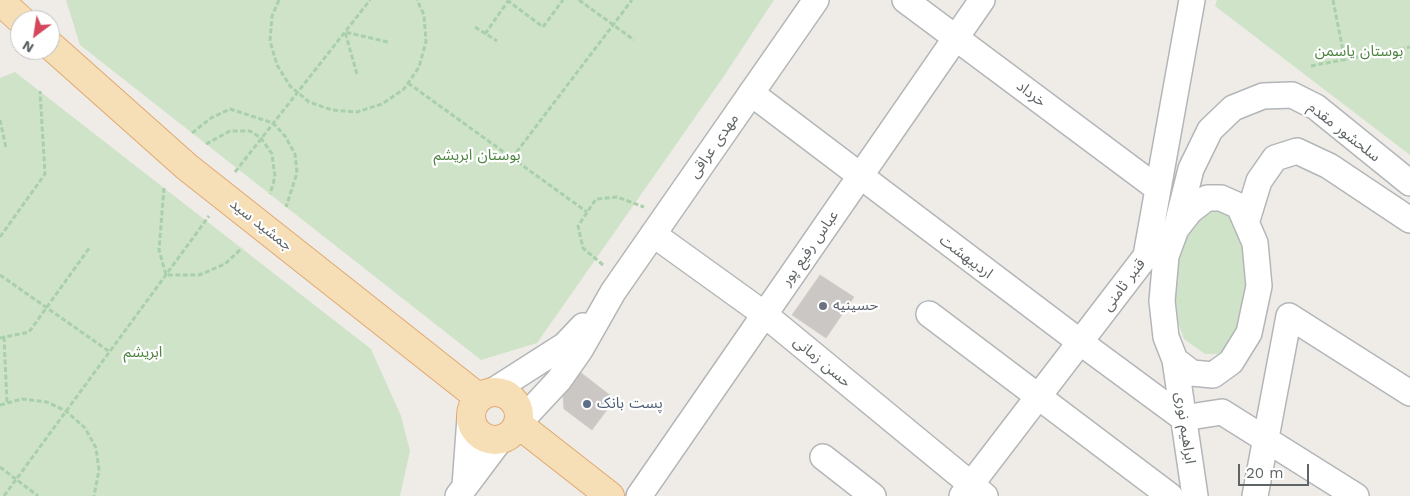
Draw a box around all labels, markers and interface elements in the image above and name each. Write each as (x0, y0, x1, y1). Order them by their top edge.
north arrow (10, 10, 60, 60)
text: N (19, 37, 36, 57)
park label: بوستان یاسمن (1315, 43, 1403, 61)
street label: خرداد (1013, 77, 1049, 111)
street label: سلحشور مقدم (1304, 98, 1384, 166)
street label: مهدی عراقی (685, 110, 743, 182)
park label: بوستان ابریشم (434, 147, 520, 165)
street label: جمشید سید (226, 195, 296, 255)
street label: عباس رفیع پور (777, 207, 843, 289)
street label: اردیبهشت (936, 231, 996, 283)
street label: قنبر ثامنی (1098, 255, 1150, 315)
place label: حسینیه (833, 297, 878, 315)
marker: حسینیه (817, 300, 829, 312)
street label: حسن زمانی (789, 333, 855, 391)
park label: ابریشم (124, 344, 162, 362)
street label: ابراهیم نوری (1171, 391, 1199, 465)
place label: پست بانک (597, 395, 663, 413)
marker: پست بانک (581, 398, 593, 410)
scale bar (1240, 454, 1311, 486)
text: 20 m (1246, 464, 1284, 482)

